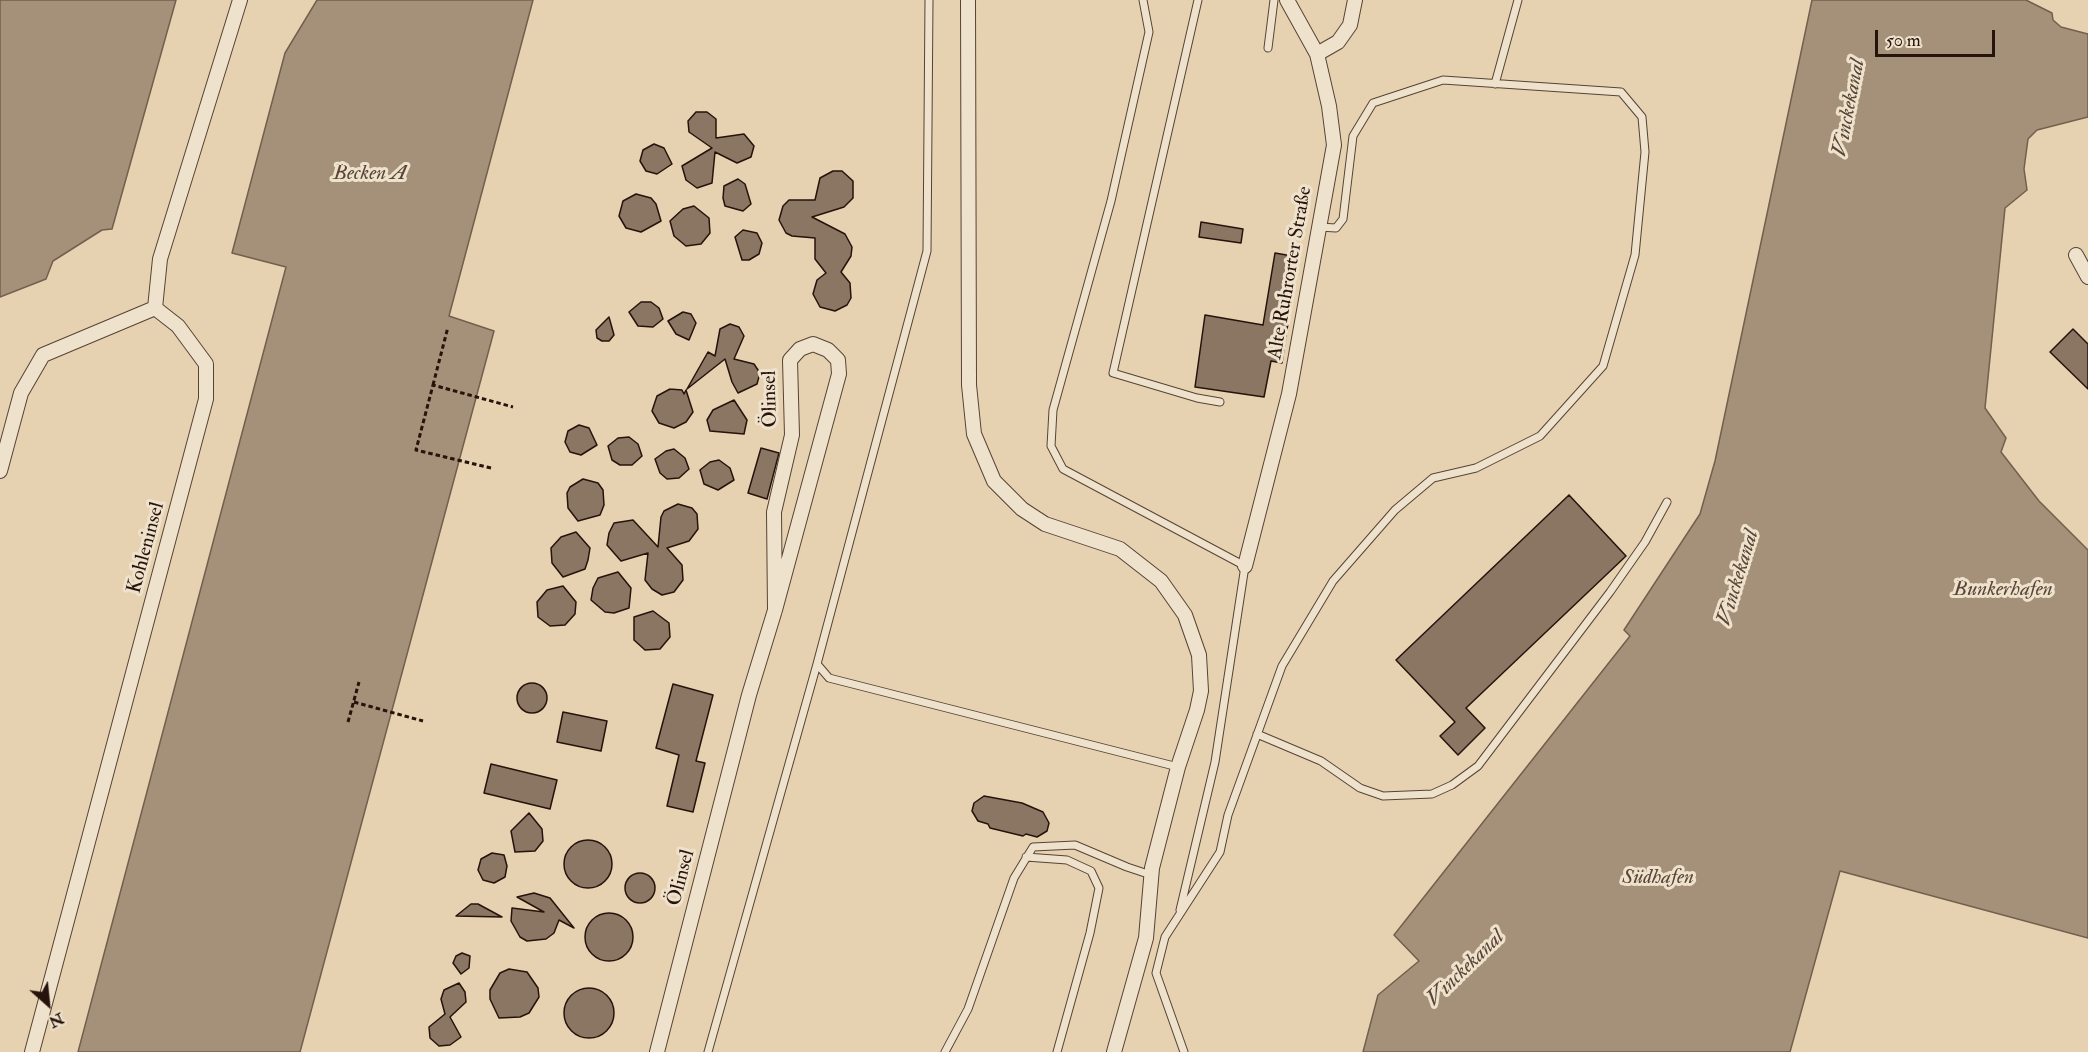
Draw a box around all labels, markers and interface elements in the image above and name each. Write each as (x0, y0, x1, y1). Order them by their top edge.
scale bar (1878, 18, 1998, 56)
text: 50 m (1886, 29, 1921, 52)
water label: Vinckekanal (1828, 57, 1872, 159)
water label: Becken A (333, 161, 407, 187)
street label: Alte Ruhrorter Straße (1264, 185, 1318, 361)
street label: Ölinsel (759, 370, 783, 428)
street label: Kohleninsel (123, 500, 171, 596)
water label: Vinckekanal (1713, 527, 1765, 629)
water label: Bunkerhafen (1953, 577, 2053, 603)
street label: Ölinsel (663, 847, 701, 909)
water label: Südhafen (1622, 865, 1694, 891)
water label: Vinckekanal (1422, 926, 1510, 1012)
north arrow (18, 974, 78, 1034)
text: N (45, 1008, 67, 1032)

